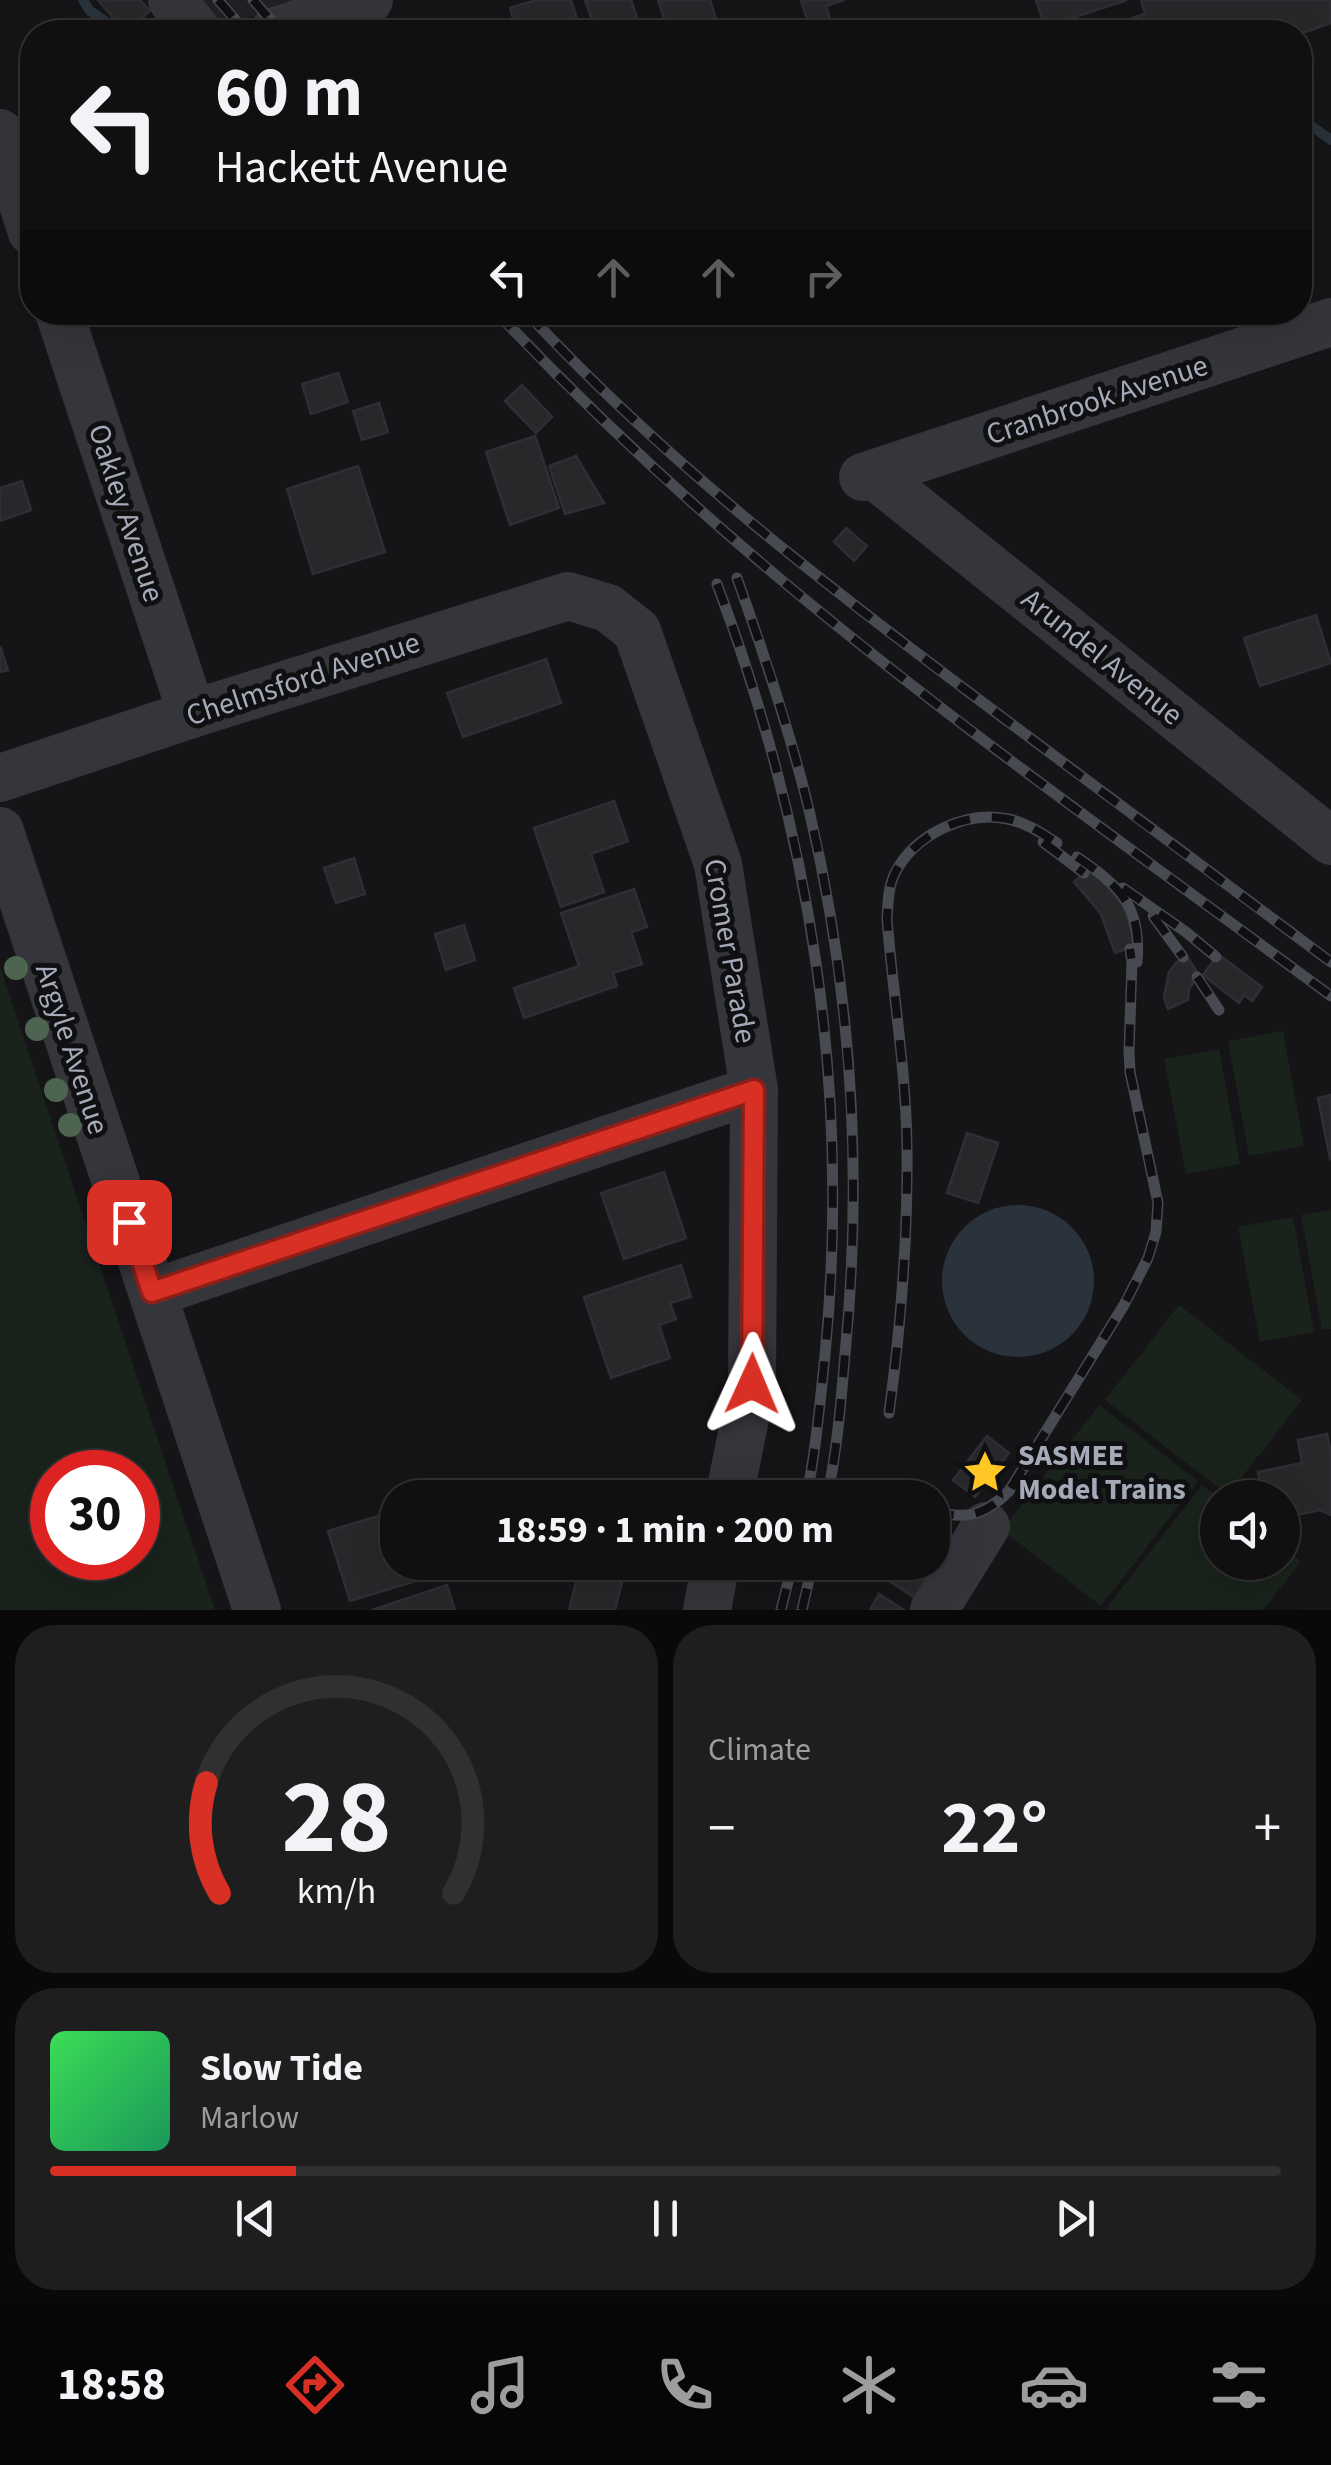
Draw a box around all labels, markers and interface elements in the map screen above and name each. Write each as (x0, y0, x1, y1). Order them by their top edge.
text: 60 m (215, 43, 363, 143)
icon: left (50, 60, 180, 190)
text: Hackett Avenue (215, 136, 508, 200)
icon: left (481, 250, 536, 305)
icon: ahead (586, 250, 641, 305)
icon: ahead (691, 250, 746, 305)
icon: right (796, 250, 851, 305)
street label: Cranbrook Avenue (981, 344, 1213, 456)
street label: Oakley Avenue (77, 418, 175, 608)
street label: Arundel Avenue (1012, 578, 1192, 736)
street label: Chelmsford Avenue (181, 621, 425, 737)
street label: Cromer Parade (693, 855, 767, 1047)
street label: Argyle Avenue (24, 958, 120, 1140)
pin (87, 1180, 172, 1265)
icon: arrive (102, 1195, 157, 1250)
position arrow (700, 1332, 804, 1436)
place label: SASMEE Model Trains (1018, 1434, 1186, 1511)
place icon: SASMEE Model Trains (961, 1448, 1009, 1496)
speed limit sign: 30 (30, 1450, 160, 1580)
map controls (1200, 1480, 1300, 1580)
button: sound (1200, 1480, 1300, 1580)
text: 18:59 · 1 min · 200 m (496, 1503, 834, 1557)
text: Climate (708, 1727, 811, 1773)
text: 28 (282, 1745, 391, 1893)
text: 22° (941, 1775, 1048, 1882)
text: − (708, 1790, 735, 1868)
text: + (1254, 1790, 1281, 1868)
text: km/h (297, 1866, 376, 1917)
text: Slow Tide (200, 2041, 363, 2095)
text: Marlow (200, 2095, 299, 2141)
icon: previous (228, 2191, 283, 2246)
icon: pause (638, 2191, 693, 2246)
icon: next (1048, 2191, 1103, 2246)
icon: directions (280, 2350, 350, 2420)
icon: music (465, 2350, 535, 2420)
icon: phone (650, 2350, 720, 2420)
icon: climate (834, 2350, 904, 2420)
icon: car (1019, 2350, 1089, 2420)
icon: filters (1204, 2350, 1274, 2420)
text: 18:58 (57, 2353, 166, 2417)

